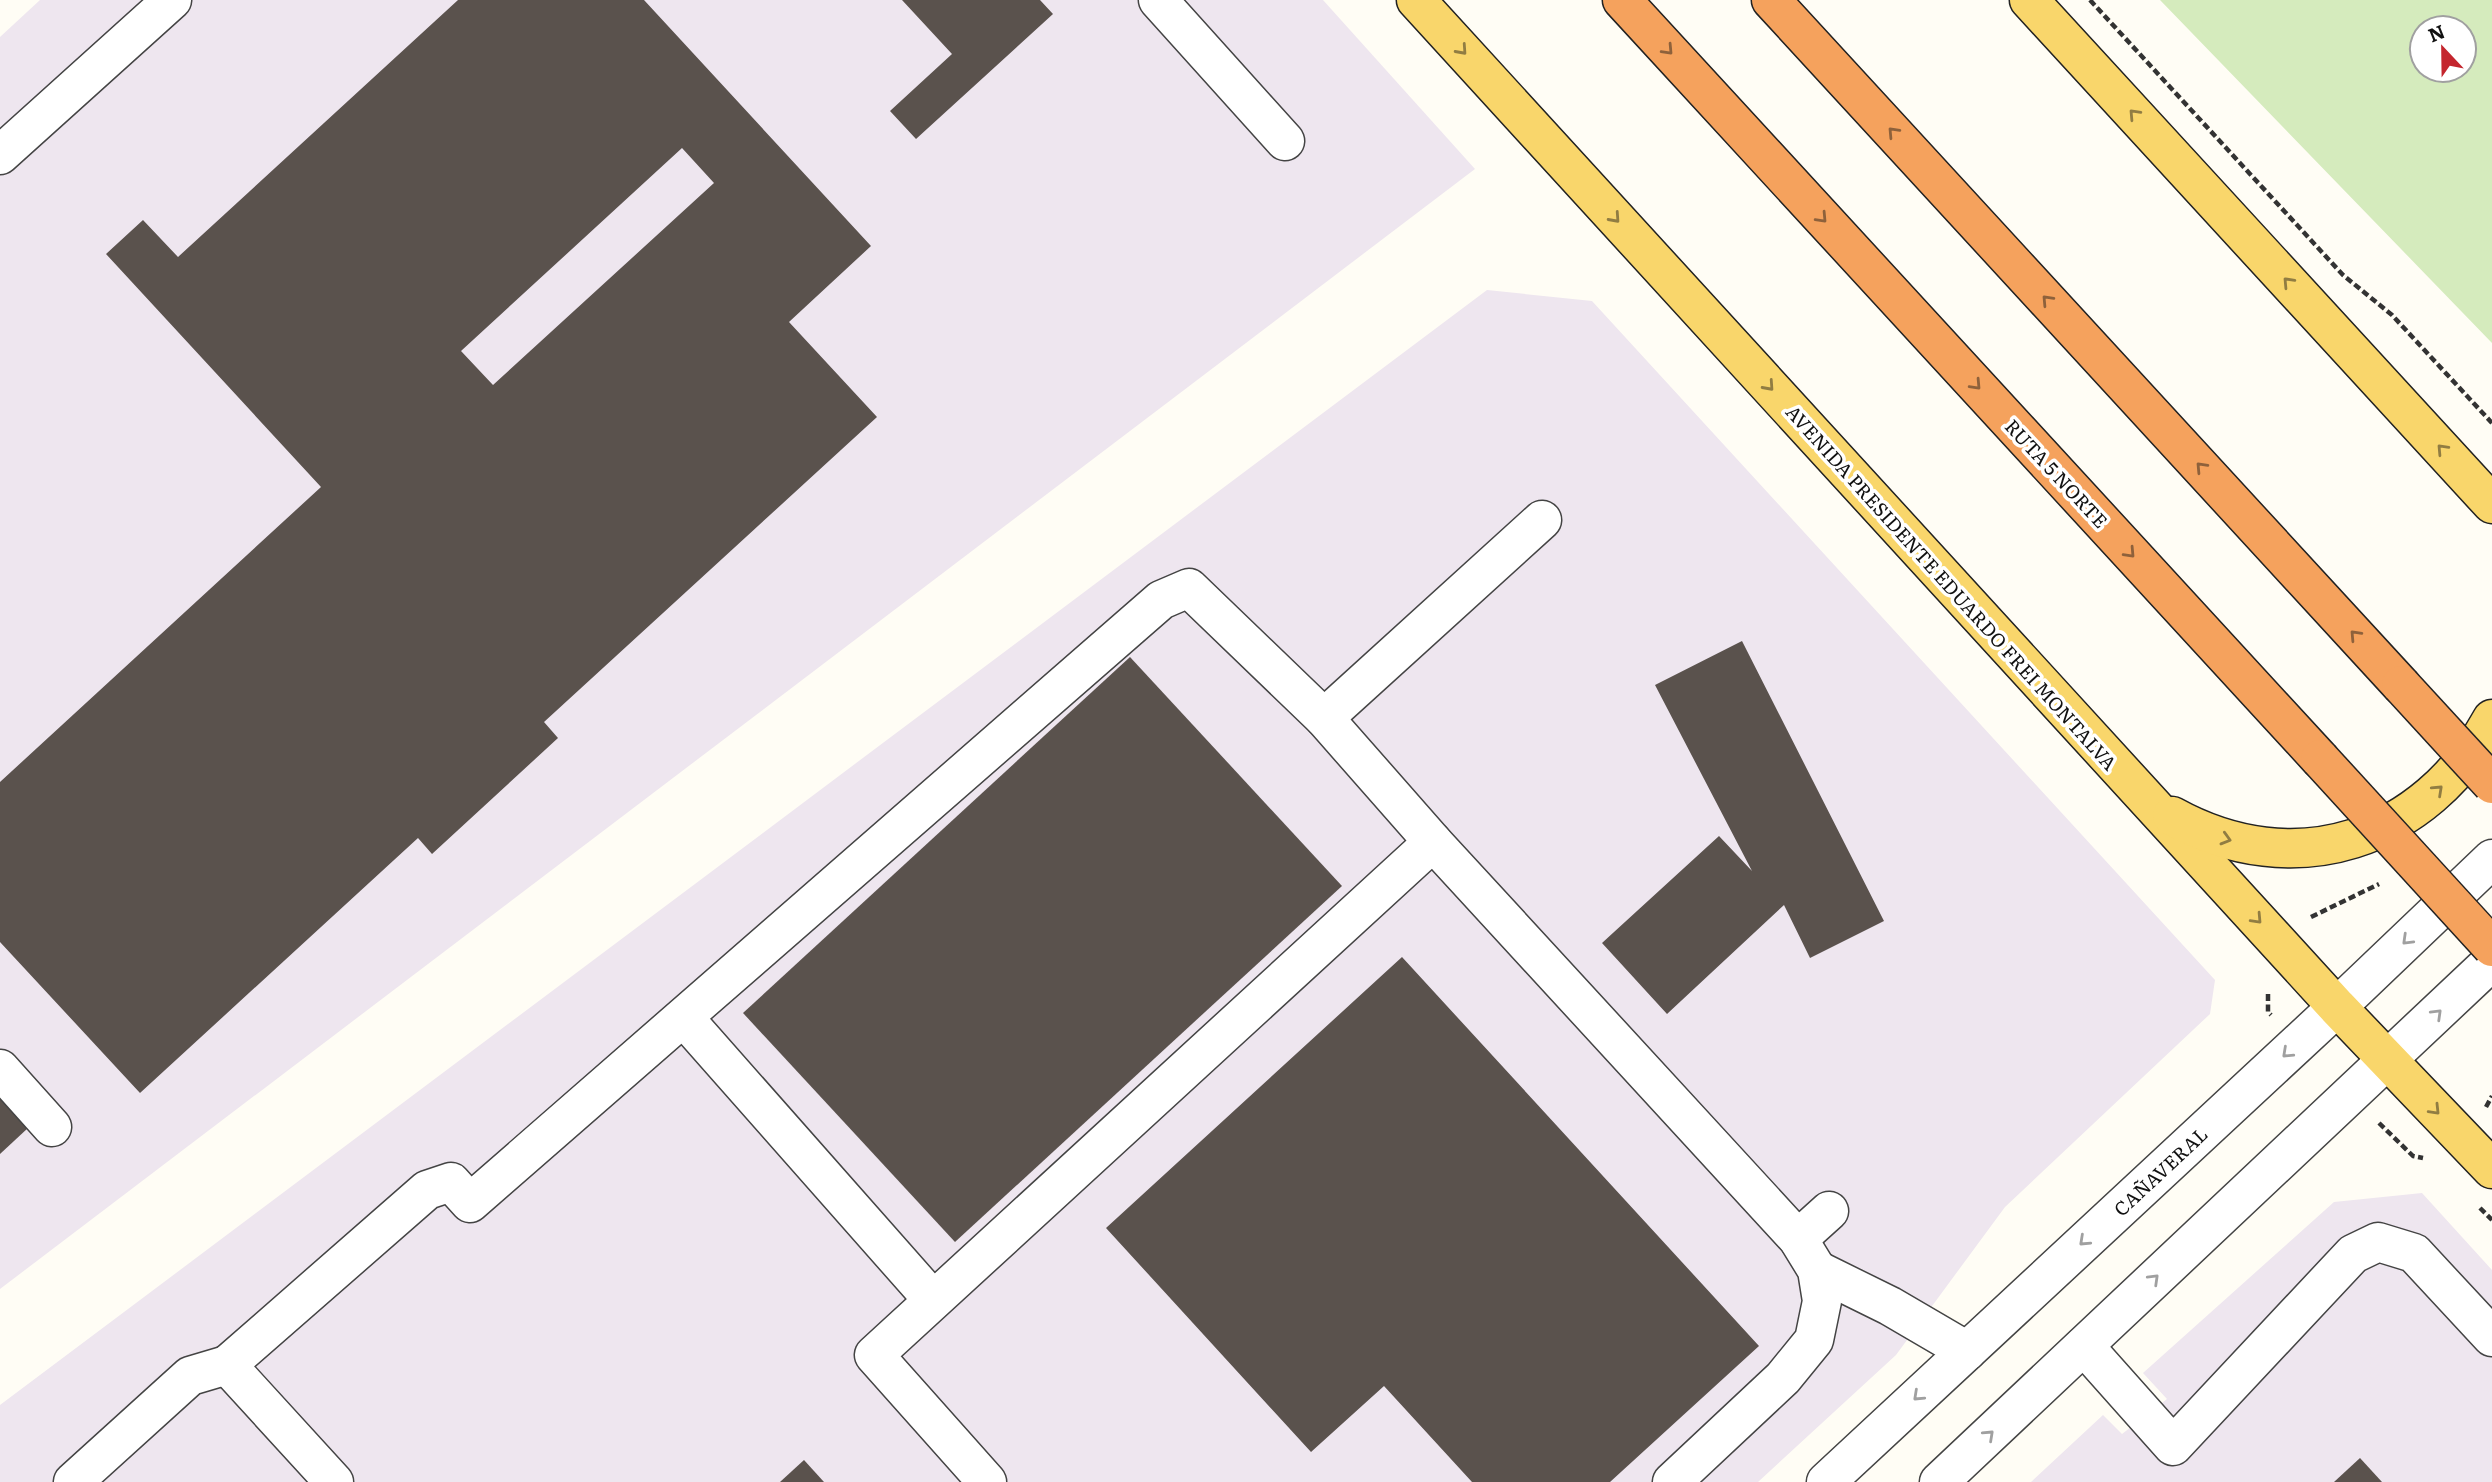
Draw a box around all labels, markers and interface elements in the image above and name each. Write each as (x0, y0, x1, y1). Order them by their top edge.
north arrow (2408, 14, 2478, 84)
text: N (2424, 16, 2449, 48)
one-way arrow (1453, 42, 1466, 55)
one-way arrow (1660, 42, 1672, 55)
one-way arrow (2130, 109, 2142, 122)
one-way arrow (1889, 127, 1901, 140)
one-way arrow (1607, 210, 1619, 223)
one-way arrow (1814, 210, 1826, 223)
one-way arrow (2284, 277, 2296, 290)
one-way arrow (2043, 295, 2055, 308)
one-way arrow (1968, 377, 1980, 390)
one-way arrow (1760, 378, 1773, 391)
street label: AVENIDA PRESIDENTE EDUARDO FREI MONTALVA (1780, 398, 2124, 776)
street label: RUTA 5 NORTE (1999, 412, 2115, 534)
one-way arrow (2438, 444, 2450, 457)
one-way arrow (2197, 462, 2209, 475)
one-way arrow (2122, 545, 2134, 558)
one-way arrow (2351, 630, 2363, 643)
one-way arrow (2430, 786, 2443, 799)
one-way arrow (2220, 831, 2232, 846)
one-way arrow (2249, 911, 2261, 924)
one-way arrow (2402, 932, 2415, 945)
one-way arrow (2429, 1010, 2442, 1022)
one-way arrow (2282, 1045, 2295, 1057)
one-way arrow (2426, 1102, 2439, 1115)
street label: CAÑAVERAL (2107, 1120, 2213, 1222)
one-way arrow (2080, 1233, 2093, 1246)
one-way arrow (2146, 1275, 2159, 1287)
one-way arrow (1913, 1388, 1926, 1401)
one-way arrow (1981, 1431, 1994, 1444)

